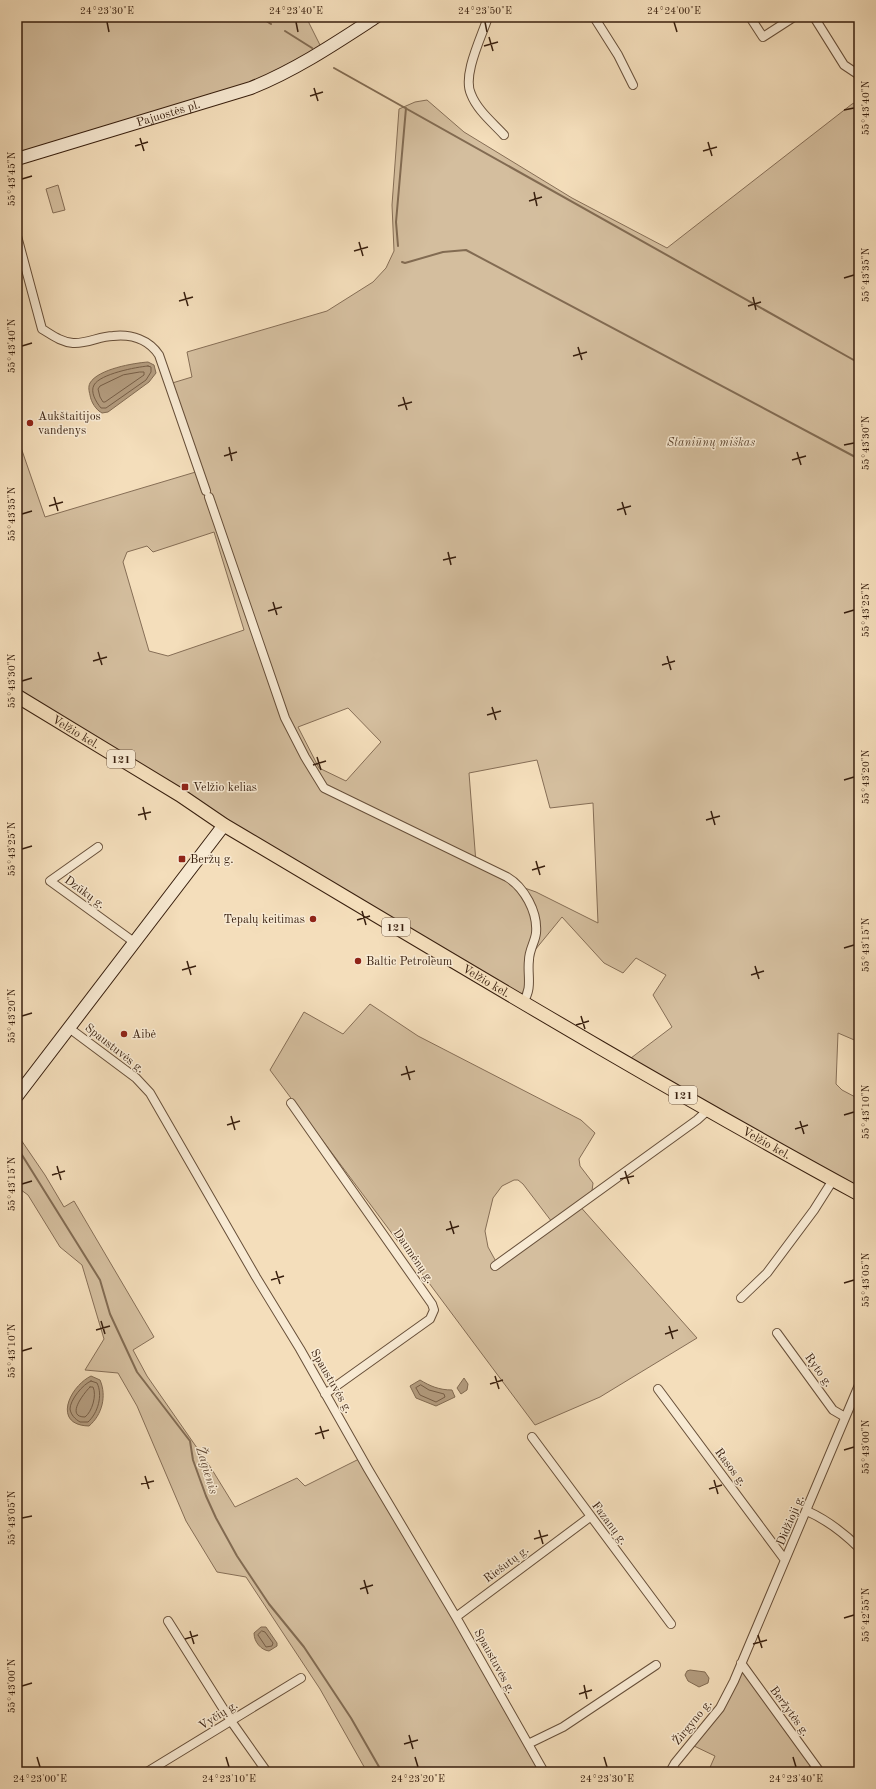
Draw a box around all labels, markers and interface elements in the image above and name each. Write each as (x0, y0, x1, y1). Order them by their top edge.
text: 24°23'30"E (80, 6, 134, 16)
text: 24°23'40"E (269, 6, 323, 16)
text: 24°23'50"E (458, 6, 512, 16)
text: 24°24'00"E (647, 6, 701, 16)
text: 55°43'40"N (861, 80, 871, 135)
street label: Pajuostės pl. (135, 99, 202, 129)
text: 55°43'45"N (7, 151, 17, 206)
text: 55°43'35"N (861, 247, 871, 302)
text: 55°43'40"N (7, 318, 17, 373)
place label: Aukštaitijos vandenys (38, 411, 101, 437)
text: 55°43'30"N (861, 415, 871, 470)
marker: Aukštaitijos vandenys (25, 418, 35, 428)
park label: Staniūnų miškas (667, 436, 755, 449)
text: 55°43'35"N (7, 486, 17, 541)
text: 55°43'25"N (861, 582, 871, 637)
text: 55°43'30"N (7, 653, 17, 708)
street label: Velžio kel. (50, 714, 101, 752)
text: 55°43'20"N (861, 749, 871, 804)
road number: 121 (107, 750, 135, 768)
marker: Velžio kelias (180, 782, 190, 792)
place label: Velžio kelias (193, 782, 257, 794)
text: 55°43'25"N (7, 821, 17, 876)
marker: Beržų g. (177, 854, 187, 864)
place label: Beržų g. (190, 854, 234, 866)
street label: Dzūkų g. (62, 874, 107, 911)
place label: Tepalų keitimas (223, 914, 305, 926)
marker: Tepalų keitimas (308, 914, 318, 924)
text: 55°43'15"N (861, 917, 871, 972)
road number: 121 (382, 918, 410, 936)
marker: Baltic Petroleum (353, 956, 363, 966)
place label: Baltic Petroleum (366, 956, 453, 968)
street label: Velžio kel. (460, 963, 512, 1000)
text: 55°43'20"N (7, 988, 17, 1043)
street label: Spaustuvės g. (82, 1022, 146, 1076)
marker: Aibė (119, 1029, 129, 1039)
place label: Aibė (132, 1029, 157, 1041)
text: 55°43'10"N (861, 1084, 871, 1139)
road number: 121 (669, 1086, 697, 1104)
street label: Velžio kel. (740, 1126, 792, 1162)
text: 55°43'15"N (7, 1156, 17, 1211)
street label: Daumėnų g. (391, 1227, 436, 1286)
text: 55°43'05"N (861, 1252, 871, 1307)
text: 55°43'10"N (7, 1323, 17, 1378)
street label: Spaustuvės g. (308, 1347, 354, 1416)
street label: Ryto g. (802, 1352, 834, 1390)
text: 55°43'00"N (861, 1419, 871, 1474)
water label: Žagienis (193, 1444, 223, 1496)
street label: Rasos g. (712, 1446, 748, 1489)
text: 55°43'05"N (7, 1490, 17, 1545)
street label: Didžioji g. (775, 1493, 807, 1547)
street label: Fazanų g. (589, 1500, 629, 1547)
street label: Riešutų g. (482, 1544, 531, 1585)
text: 55°42'55"N (861, 1587, 871, 1642)
street label: Spaustuvės g. (471, 1627, 517, 1696)
text: 55°43'00"N (7, 1658, 17, 1713)
street label: Beržytės g. (767, 1684, 811, 1739)
street label: Žirgyno g. (668, 1695, 715, 1748)
street label: Vyčių g. (197, 1699, 240, 1732)
text: 24°23'00"E (13, 1774, 67, 1784)
text: 24°23'10"E (202, 1774, 256, 1784)
text: 24°23'20"E (391, 1774, 445, 1784)
text: 24°23'30"E (580, 1774, 634, 1784)
text: 24°23'40"E (769, 1774, 823, 1784)

